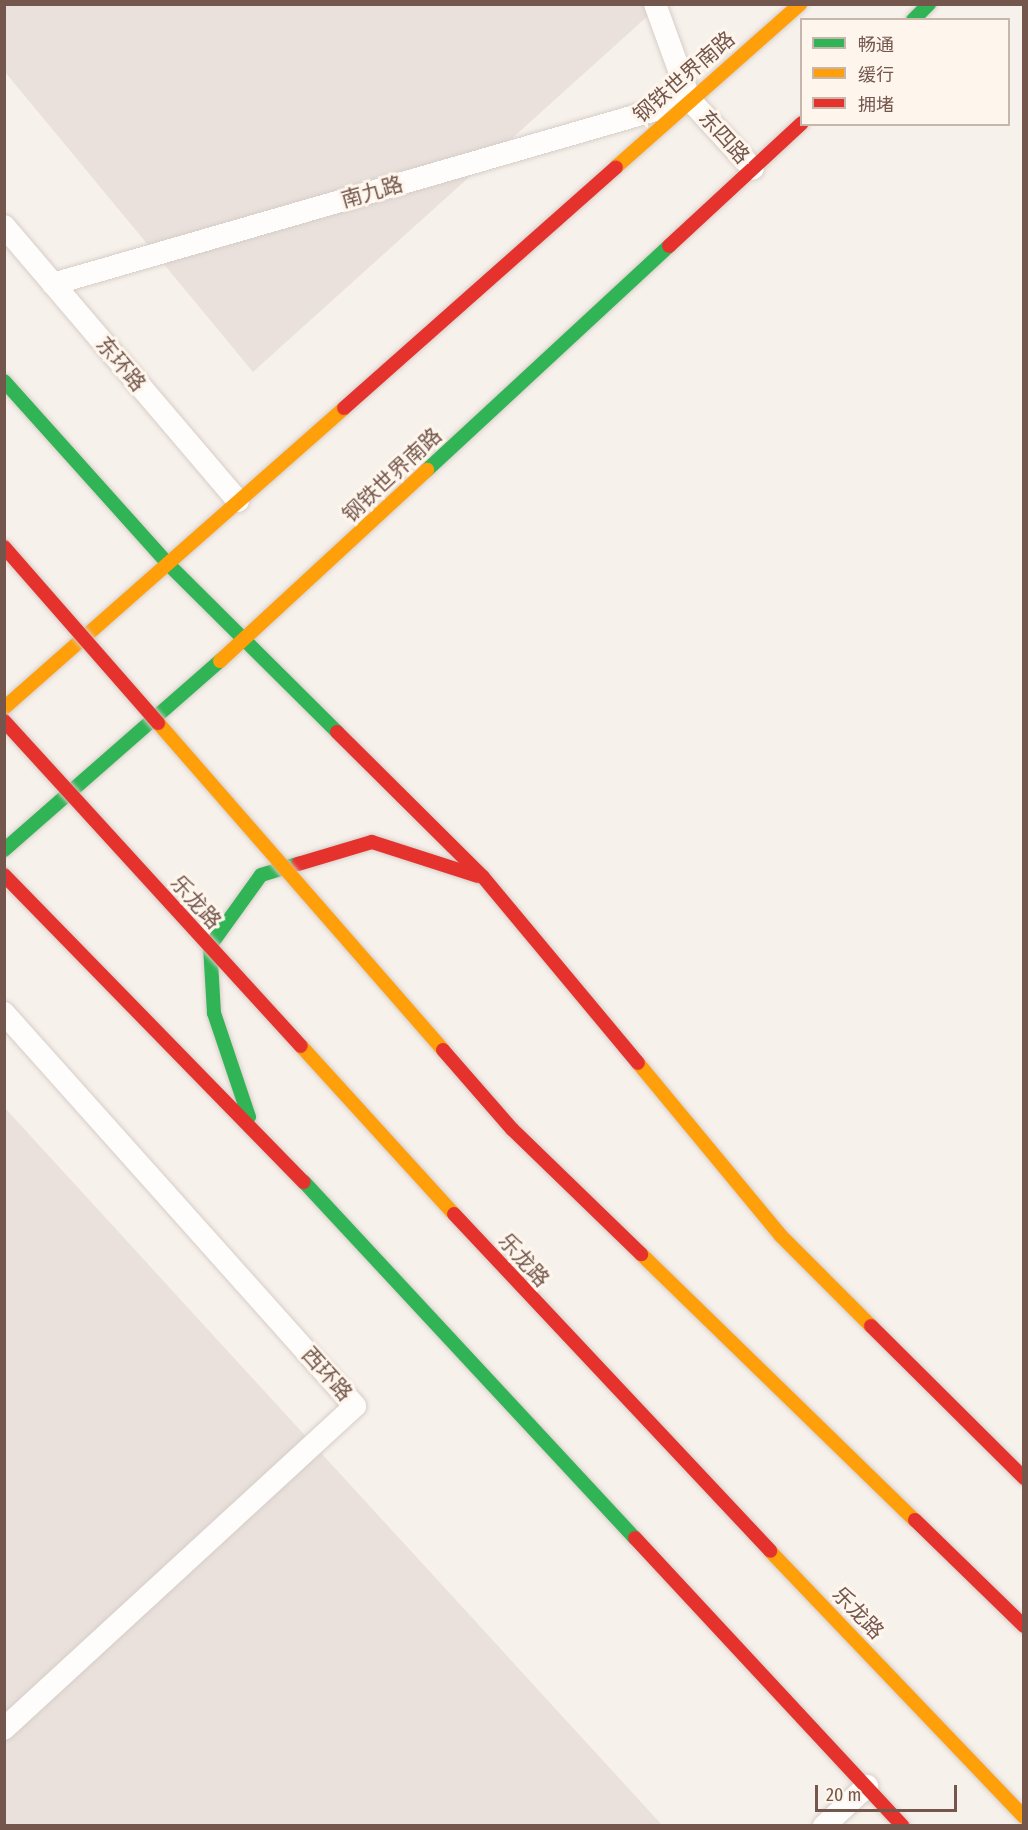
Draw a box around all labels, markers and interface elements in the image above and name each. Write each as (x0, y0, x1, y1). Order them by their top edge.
legend (800, 18, 1010, 126)
street label: 钢铁世界南路 (628, 26, 740, 128)
text: 畅通 (858, 34, 894, 56)
text: 缓行 (858, 64, 894, 86)
text: 拥堵 (858, 94, 894, 116)
street label: 东四路 (694, 105, 754, 169)
street label: 南九路 (338, 171, 406, 213)
street label: 东环路 (91, 332, 151, 396)
street label: 钢铁世界南路 (337, 423, 447, 527)
street label: 乐龙路 (166, 870, 226, 934)
street label: 乐龙路 (494, 1228, 554, 1292)
street label: 西环路 (297, 1342, 357, 1406)
street label: 乐龙路 (827, 1582, 889, 1644)
scale bar (818, 1773, 960, 1811)
text: 20 m (826, 1784, 861, 1806)

